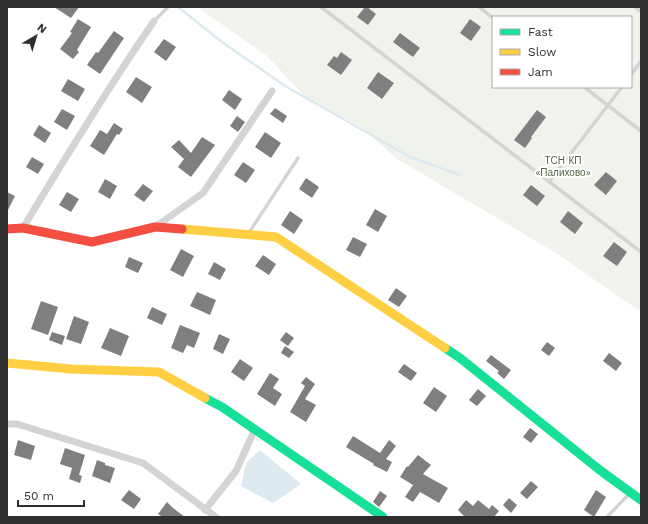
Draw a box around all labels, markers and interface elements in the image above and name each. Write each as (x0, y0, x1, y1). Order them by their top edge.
north arrow (16, 16, 56, 56)
legend (492, 16, 632, 88)
text: N (35, 21, 49, 36)
text: Fast (528, 25, 553, 39)
text: Slow (528, 45, 556, 59)
text: Jam (528, 65, 553, 79)
park label: ТСН КП «Палихово» (535, 155, 591, 178)
scale bar (18, 482, 84, 508)
text: 50 m (24, 489, 54, 503)

